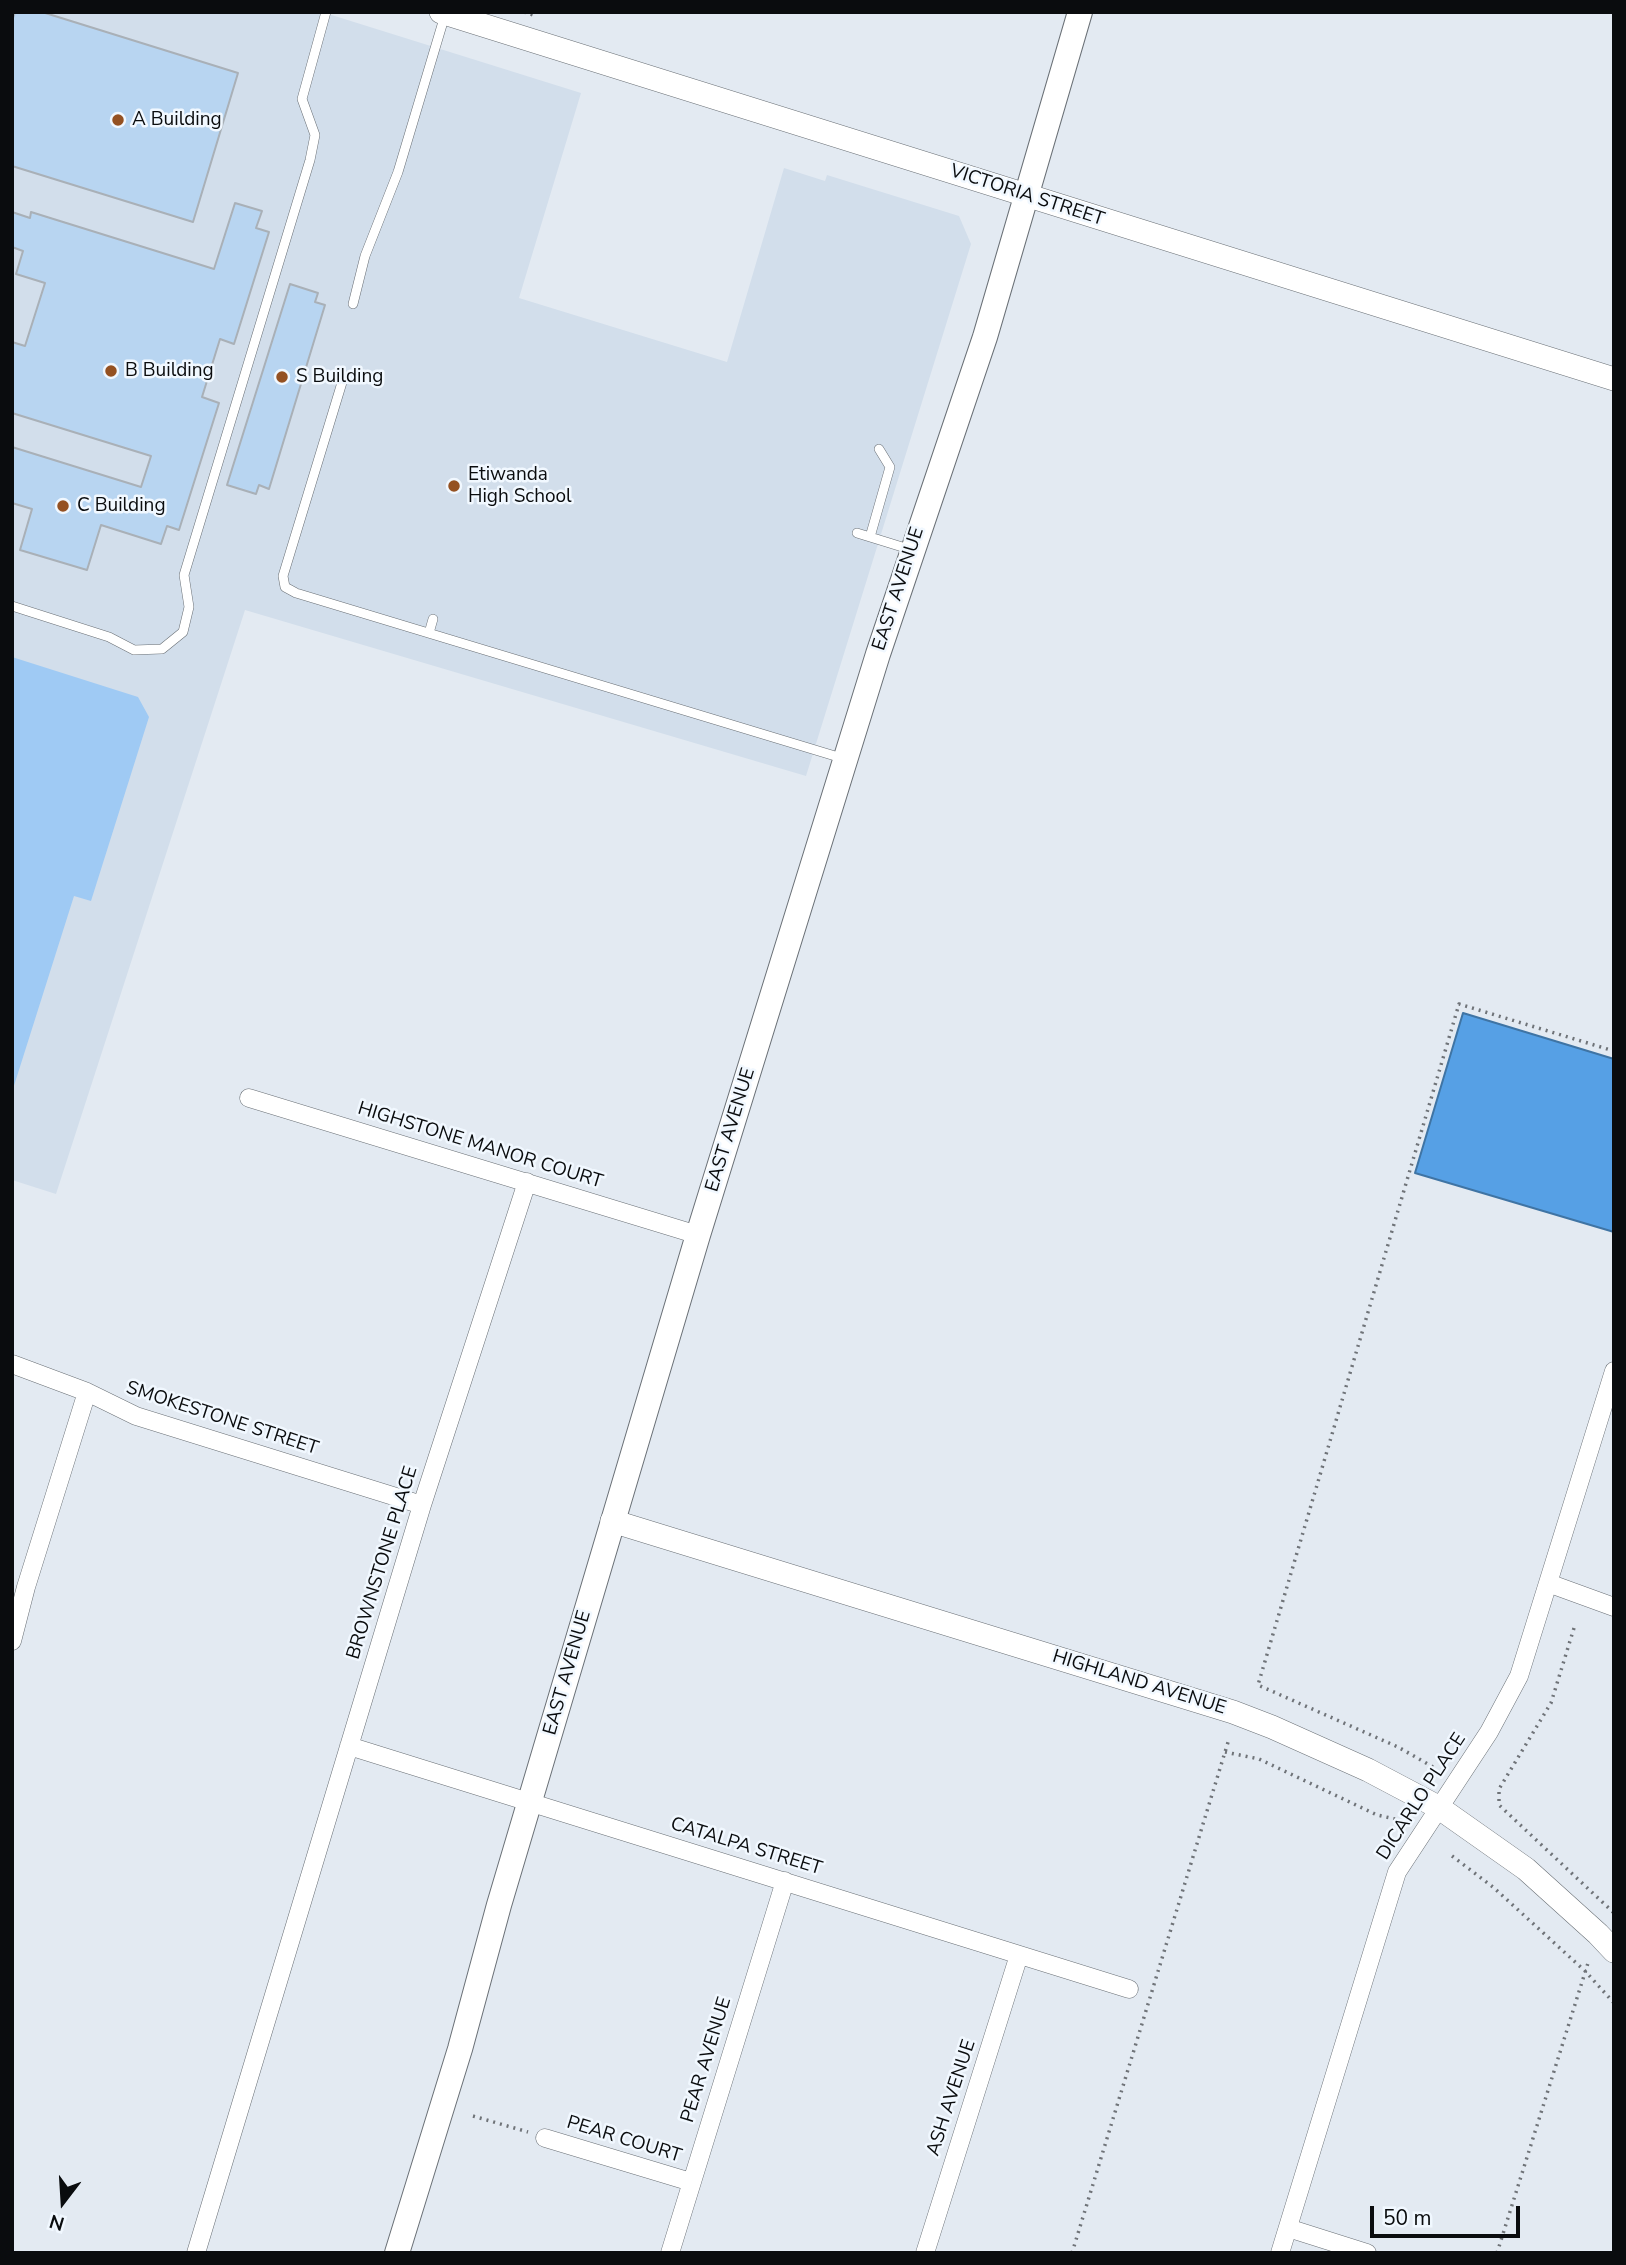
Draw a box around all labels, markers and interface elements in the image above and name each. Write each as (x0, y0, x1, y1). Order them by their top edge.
place label: A Building (132, 109, 222, 131)
marker: A Building (110, 112, 126, 128)
street label: VICTORIA STREET (947, 160, 1107, 232)
place label: B Building (125, 360, 214, 382)
marker: B Building (103, 363, 119, 379)
place label: S Building (296, 366, 383, 388)
marker: S Building (274, 369, 290, 385)
place label: Etiwanda High School (468, 464, 572, 508)
marker: Etiwanda High School (446, 478, 462, 494)
place label: C Building (77, 495, 166, 517)
marker: C Building (55, 498, 71, 514)
street label: EAST AVENUE (868, 525, 930, 653)
street label: EAST AVENUE (701, 1065, 761, 1195)
street label: HIGHSTONE MANOR COURT (355, 1098, 605, 1194)
street label: SMOKESTONE STREET (123, 1377, 321, 1461)
street label: BROWNSTONE PLACE (343, 1464, 423, 1662)
street label: EAST AVENUE (539, 1608, 597, 1738)
street label: HIGHLAND AVENUE (1049, 1646, 1229, 1720)
street label: DICARLO PLACE (1373, 1729, 1471, 1865)
street label: CATALPA STREET (667, 1813, 825, 1881)
street label: PEAR AVENUE (677, 1994, 737, 2126)
street label: ASH AVENUE (923, 2037, 981, 2159)
street label: PEAR COURT (564, 2112, 684, 2168)
north arrow (28, 2167, 98, 2237)
scale bar (1374, 2192, 1524, 2236)
text: 50 m (1383, 2204, 1432, 2232)
text: N (46, 2208, 67, 2237)

